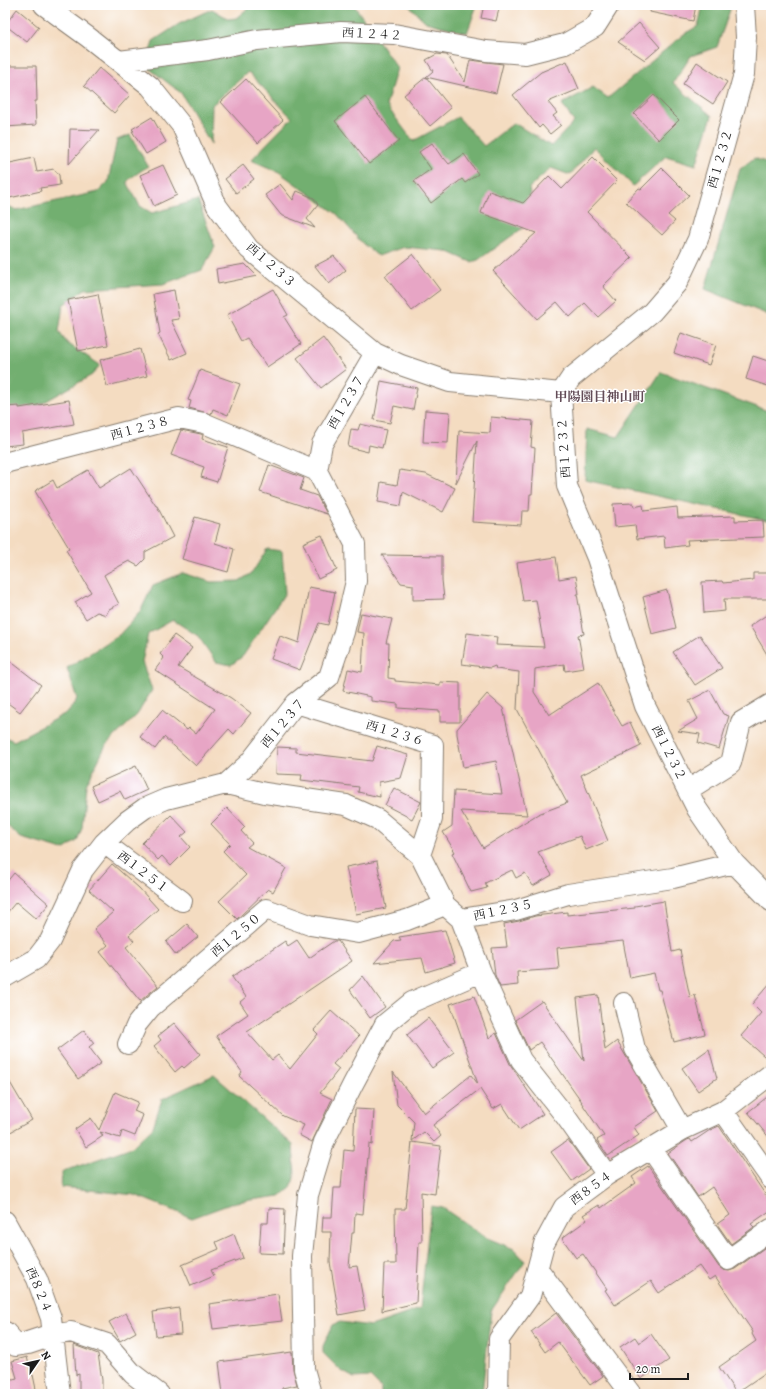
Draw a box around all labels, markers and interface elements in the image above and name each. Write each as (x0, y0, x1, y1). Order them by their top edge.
street label: 西１２４２ (342, 24, 402, 44)
street label: 西１２３２ (704, 128, 736, 190)
street label: 西１２３３ (243, 239, 299, 291)
street label: 西１２３７ (324, 372, 368, 432)
district label: 甲陽園目神山町 (554, 388, 646, 405)
street label: 西１２３８ (109, 413, 171, 443)
street label: 西１２３２ (554, 418, 574, 478)
street label: 西１２３７ (258, 695, 308, 751)
street label: 西１２３６ (364, 717, 426, 749)
street label: 西１２３２ (648, 723, 690, 783)
street label: 西１２５１ (114, 848, 172, 896)
street label: 西１２３５ (472, 896, 534, 924)
street label: 西１２５０ (208, 910, 264, 960)
street label: 西８５４ (567, 1167, 615, 1209)
street label: 西８２４ (22, 1265, 56, 1315)
north arrow (18, 1341, 58, 1381)
text: N (37, 1348, 54, 1363)
scale bar (630, 1355, 688, 1381)
text: 20 m (636, 1361, 660, 1377)

